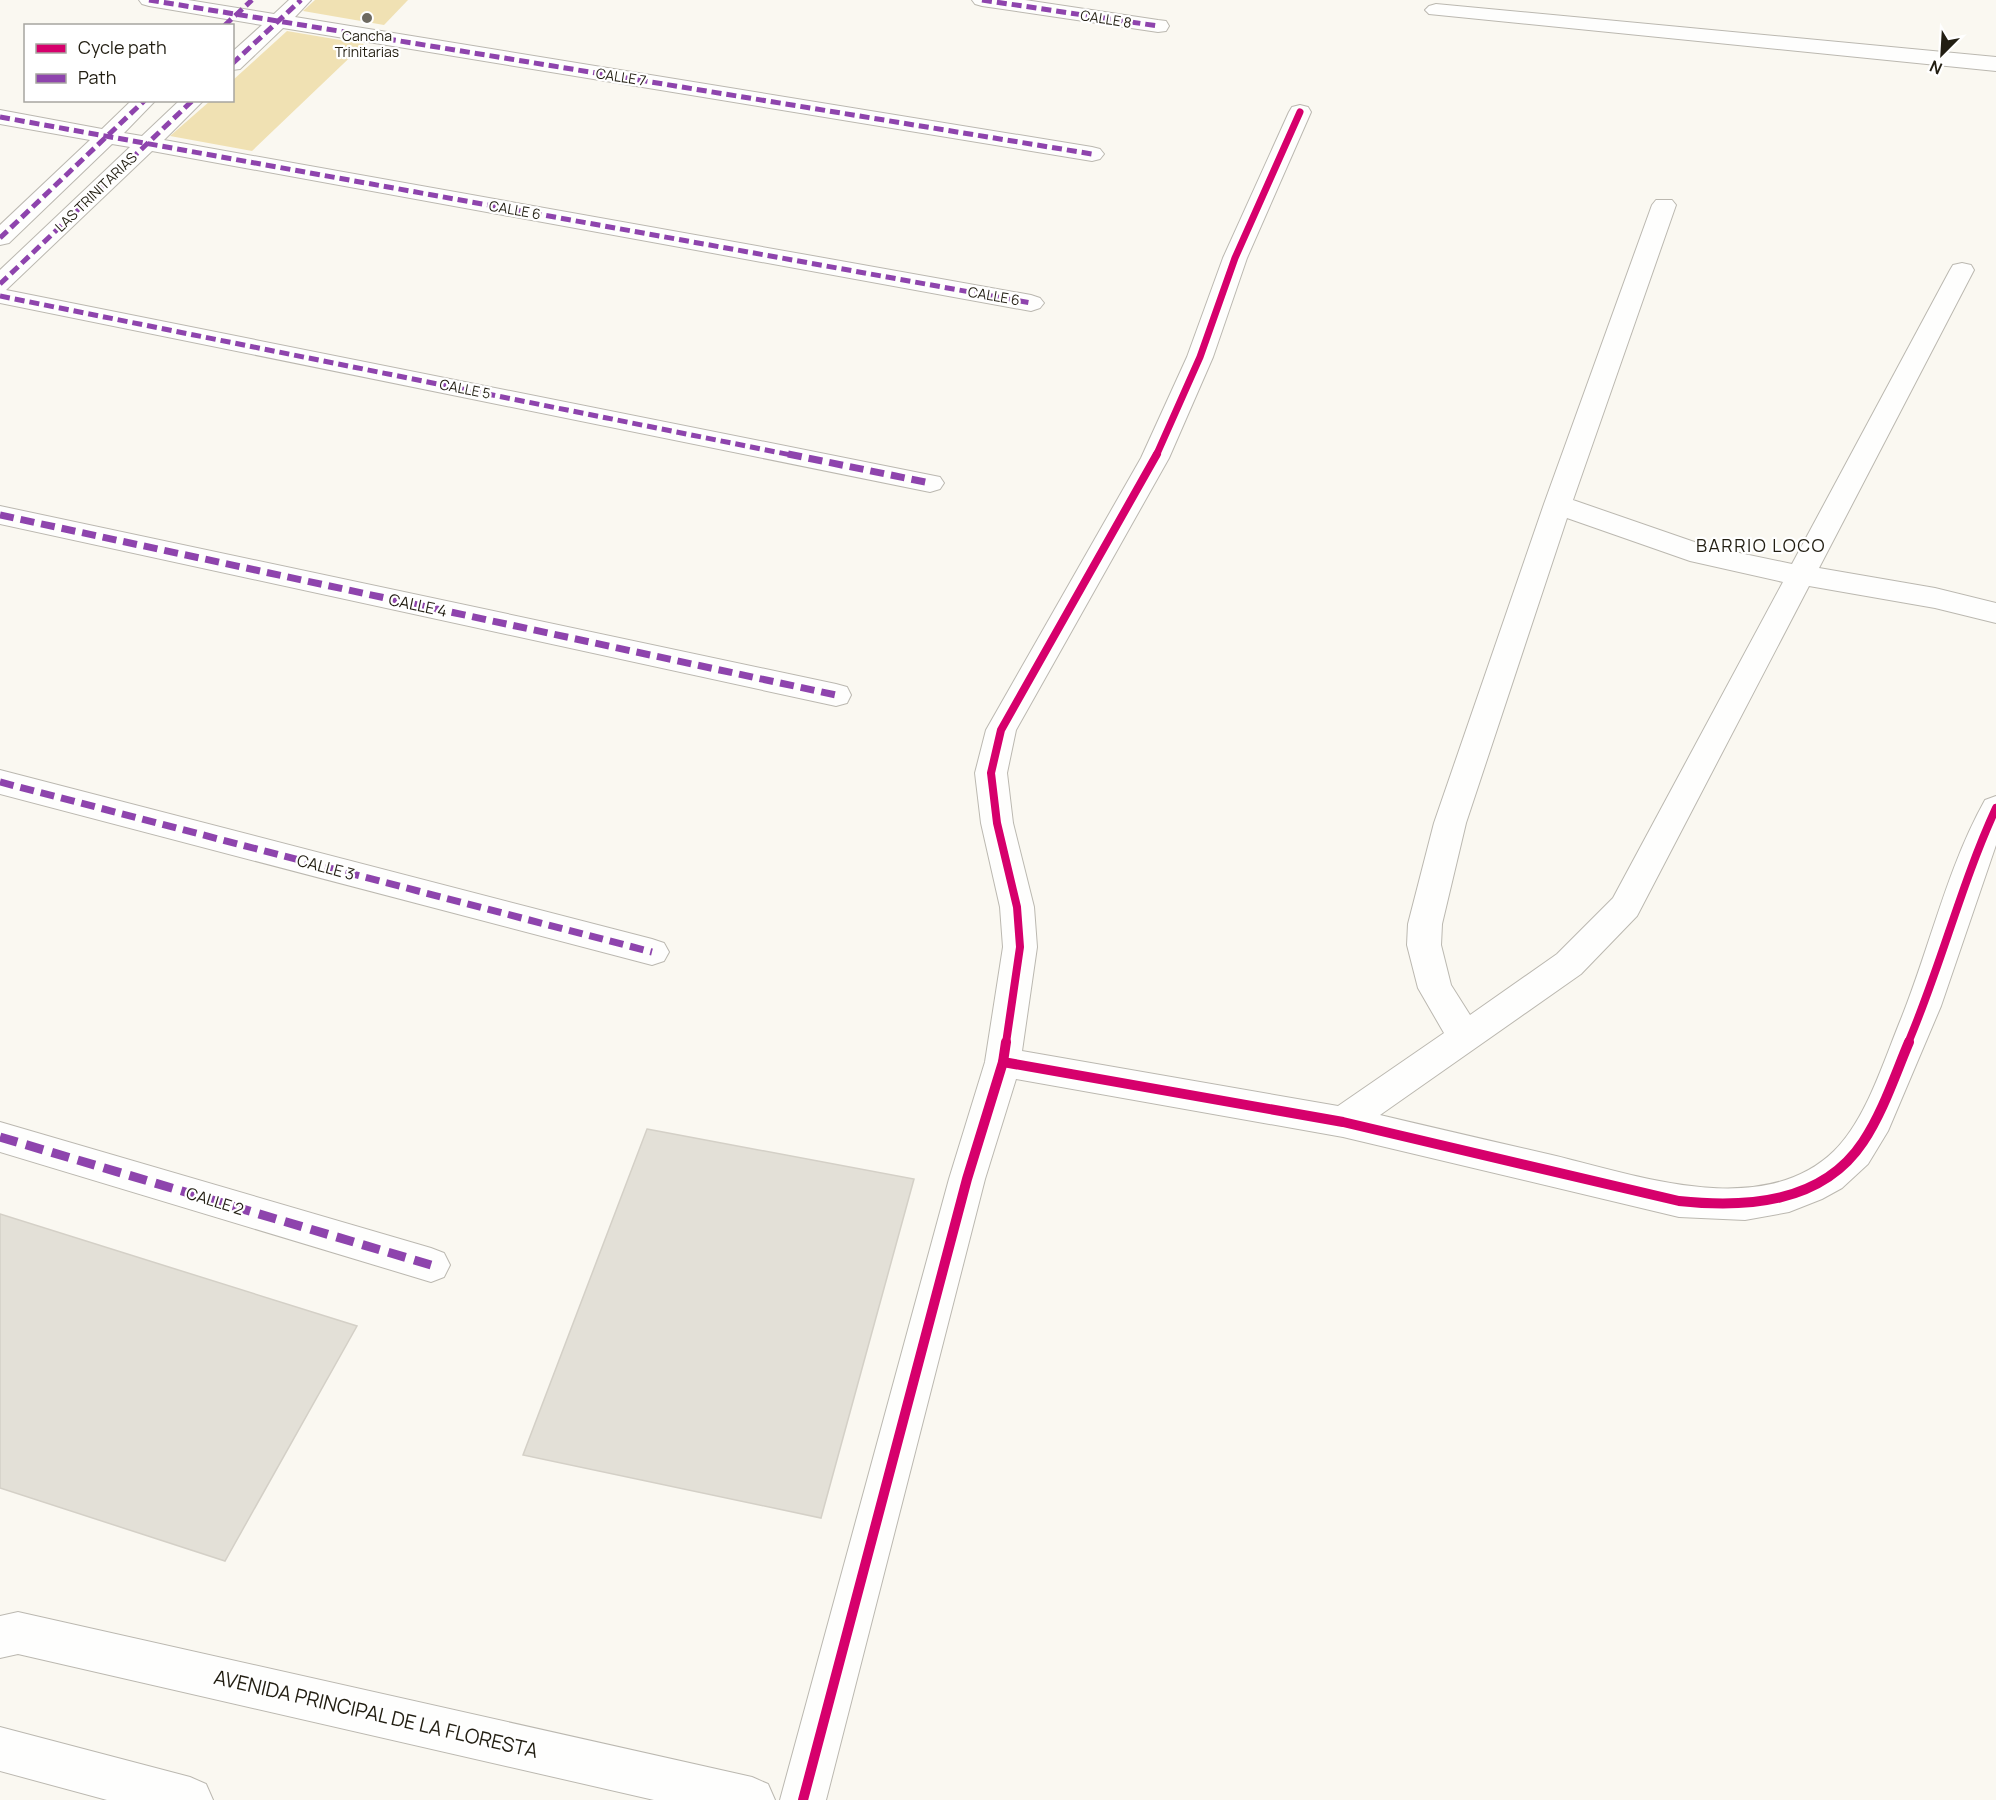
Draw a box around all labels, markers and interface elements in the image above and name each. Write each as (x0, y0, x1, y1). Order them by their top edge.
street label: CALLE 8 (1079, 5, 1133, 32)
marker: Cancha Trinitarias (360, 11, 374, 25)
legend (24, 24, 234, 102)
north arrow (1912, 24, 1972, 84)
place label: Cancha Trinitarias (335, 26, 399, 61)
text: Cycle path (78, 35, 167, 59)
text: N (1926, 55, 1946, 80)
street label: CALLE 7 (595, 63, 648, 90)
text: Path (78, 65, 116, 89)
street label: LAS TRINITARIAS (51, 147, 141, 236)
street label: CALLE 6 (488, 196, 543, 223)
street label: CALLE 6 (967, 282, 1022, 309)
street label: CALLE 5 (438, 374, 492, 403)
district label: BARRIO LOCO (1696, 533, 1826, 557)
street label: CALLE 4 (387, 588, 449, 622)
street label: CALLE 3 (295, 849, 357, 885)
street label: CALLE 2 (184, 1182, 246, 1220)
street label: AVENIDA PRINCIPAL DE LA FLORESTA (211, 1663, 541, 1764)

